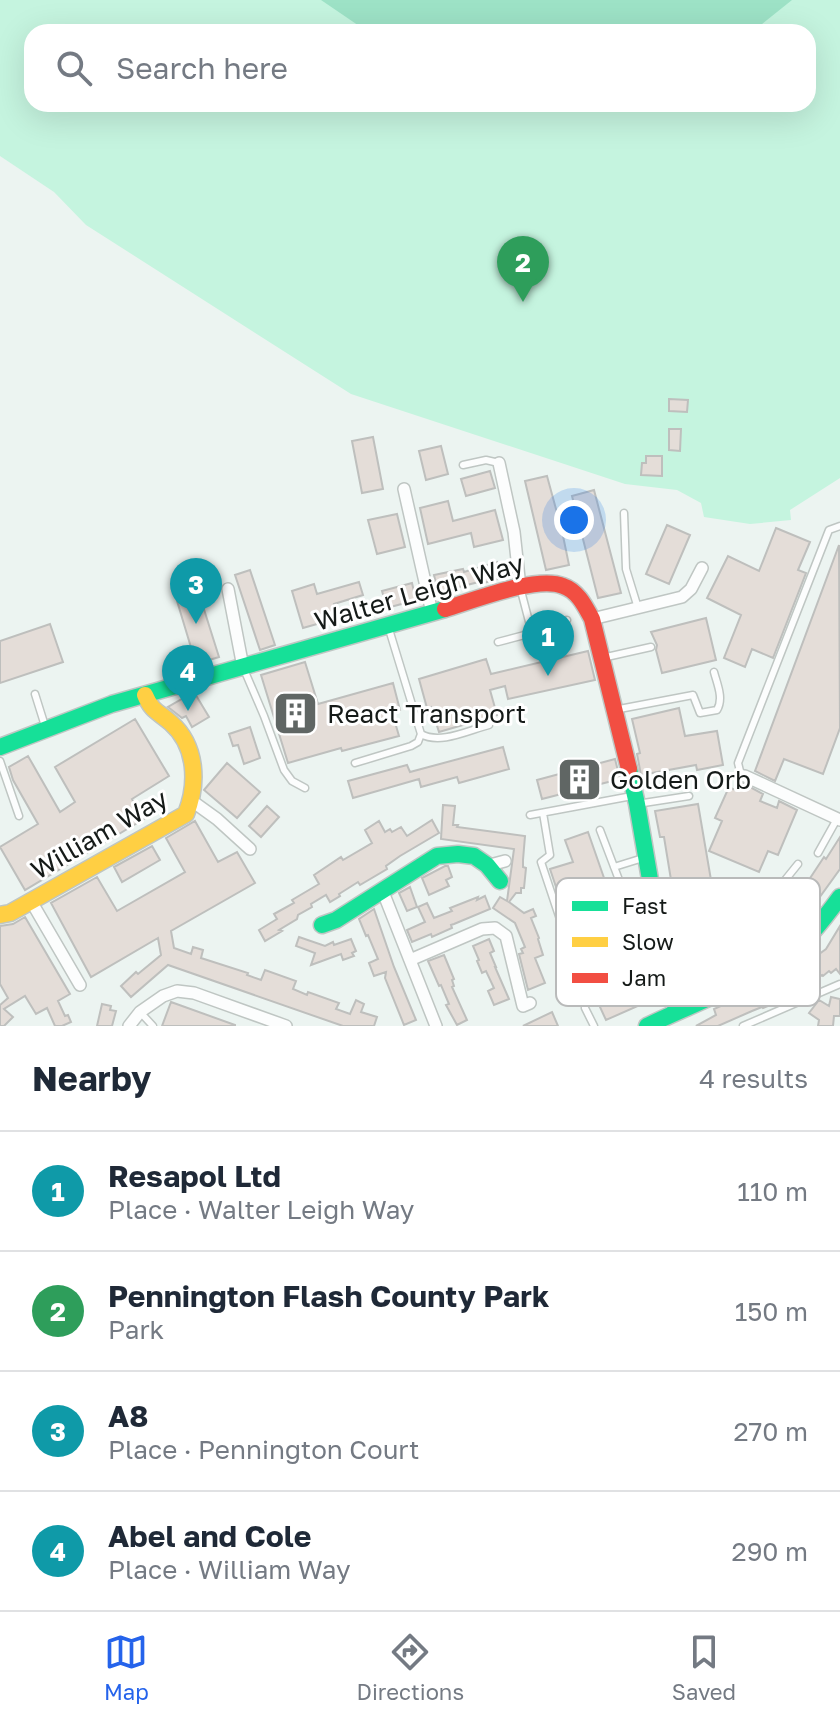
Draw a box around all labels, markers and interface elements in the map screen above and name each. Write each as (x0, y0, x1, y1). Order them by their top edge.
search box (24, 24, 816, 112)
icon: search (52, 46, 96, 90)
text: Search here (116, 50, 288, 86)
pin: 2 (497, 236, 549, 302)
your location (554, 500, 594, 540)
street label: Walter Leigh Way (311, 547, 528, 637)
pin: 3 (170, 558, 222, 624)
pin: 1 (522, 610, 574, 676)
pin: 4 (162, 645, 214, 711)
building icon: React Transport (272, 689, 320, 737)
place label: React Transport (327, 698, 526, 729)
building icon: Golden Orb (555, 755, 603, 803)
place label: Golden Orb (610, 764, 751, 795)
street label: William Way (25, 782, 173, 886)
legend (556, 878, 820, 1006)
text: Fast (622, 892, 668, 919)
text: Slow (622, 928, 674, 955)
text: Jam (622, 964, 666, 991)
text: Nearby (32, 1058, 152, 1098)
text: 4 results (699, 1063, 808, 1094)
text: Resapol Ltd (108, 1158, 281, 1194)
text: 1 (51, 1176, 65, 1207)
text: 110 m (737, 1176, 808, 1207)
text: Place · Walter Leigh Way (108, 1194, 414, 1225)
text: Pennington Flash County Park (108, 1278, 549, 1314)
text: 2 (50, 1296, 66, 1327)
text: 150 m (735, 1296, 808, 1327)
text: Park (108, 1314, 164, 1345)
text: A8 (108, 1398, 149, 1434)
text: 3 (50, 1416, 66, 1447)
text: 270 m (734, 1416, 808, 1447)
text: Place · Pennington Court (108, 1434, 419, 1465)
text: Abel and Cole (108, 1518, 311, 1554)
text: 4 (50, 1536, 66, 1567)
text: 290 m (732, 1536, 808, 1567)
text: Place · William Way (108, 1554, 350, 1585)
tab: Map (104, 1630, 149, 1705)
tab: Directions (357, 1630, 464, 1705)
tab: Saved (672, 1630, 736, 1705)

